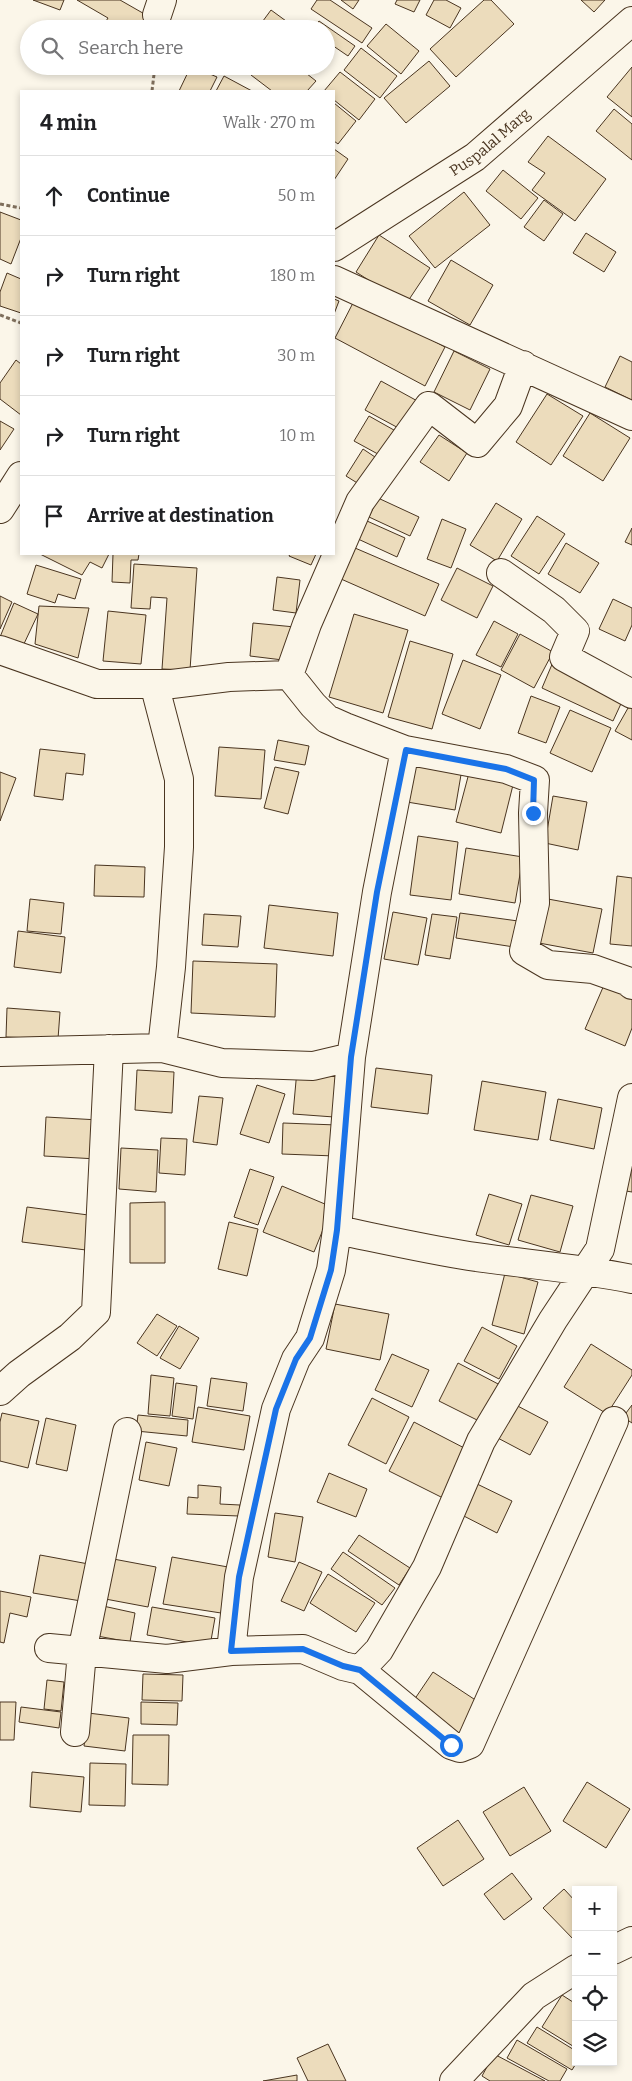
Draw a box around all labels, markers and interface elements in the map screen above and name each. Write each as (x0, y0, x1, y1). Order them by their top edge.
search box (20, 20, 335, 75)
icon: search (38, 34, 66, 62)
text: Search here (78, 36, 183, 59)
street label: Puspalal Marg (446, 104, 534, 180)
text: 4 min (40, 110, 97, 136)
text: Walk · 270 m (223, 113, 315, 132)
icon: ahead (40, 182, 68, 210)
text: Continue (87, 184, 170, 207)
text: 50 m (278, 186, 315, 205)
icon: right (40, 262, 68, 290)
text: Turn right (87, 264, 180, 287)
text: 180 m (270, 266, 315, 285)
icon: right (40, 342, 68, 370)
text: Turn right (87, 344, 180, 367)
text: 30 m (277, 346, 315, 365)
icon: right (40, 422, 68, 450)
text: Turn right (87, 424, 180, 447)
text: 10 m (280, 426, 315, 445)
icon: arrive (40, 502, 68, 530)
text: Arrive at destination (87, 504, 274, 527)
route end (522, 802, 545, 825)
route start (440, 1734, 463, 1757)
map controls (572, 1886, 617, 2066)
button: + (572, 1886, 617, 1931)
button: − (572, 1931, 617, 1976)
button: locate (572, 1976, 617, 2021)
button: layers (572, 2021, 617, 2066)

